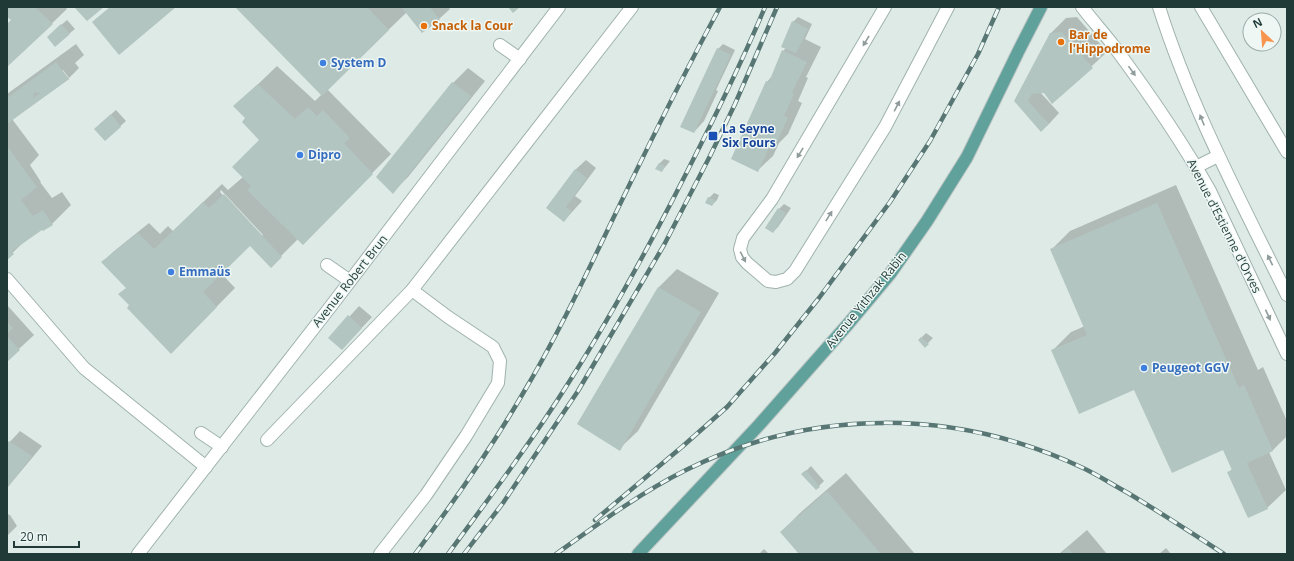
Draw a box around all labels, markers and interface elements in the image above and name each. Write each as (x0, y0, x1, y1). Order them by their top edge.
north arrow (1242, 12, 1282, 52)
text: N (1250, 14, 1265, 31)
place label: Snack la Cour (432, 17, 513, 34)
marker: Snack la Cour (419, 21, 429, 31)
place label: Bar de l'Hippodrome (1069, 26, 1151, 57)
one-way arrow (862, 35, 869, 47)
marker: Bar de l'Hippodrome (1056, 37, 1066, 47)
place label: System D (331, 54, 387, 71)
marker: System D (318, 58, 328, 68)
one-way arrow (1128, 65, 1136, 76)
one-way arrow (893, 100, 900, 111)
one-way arrow (1199, 115, 1205, 126)
place label: La Seyne Six Fours (722, 120, 776, 151)
marker: La Seyne Six Fours (707, 130, 719, 142)
place label: Dipro (308, 146, 341, 163)
one-way arrow (796, 147, 803, 159)
marker: Dipro (295, 150, 305, 160)
street label: Avenue d'Estienne d'Orves (1183, 156, 1266, 296)
one-way arrow (825, 211, 833, 221)
street label: Avenue Robert Brun (308, 231, 391, 331)
street label: Avenue Yithzak Rabin (821, 248, 910, 352)
one-way arrow (740, 251, 747, 263)
one-way arrow (1267, 254, 1273, 266)
place label: Emmaüs (179, 263, 230, 280)
marker: Emmaüs (166, 267, 176, 277)
one-way arrow (1265, 310, 1272, 321)
place label: Peugeot GGV (1152, 359, 1230, 376)
marker: Peugeot GGV (1139, 363, 1149, 373)
scale bar (14, 523, 79, 549)
text: 20 m (20, 528, 48, 545)

